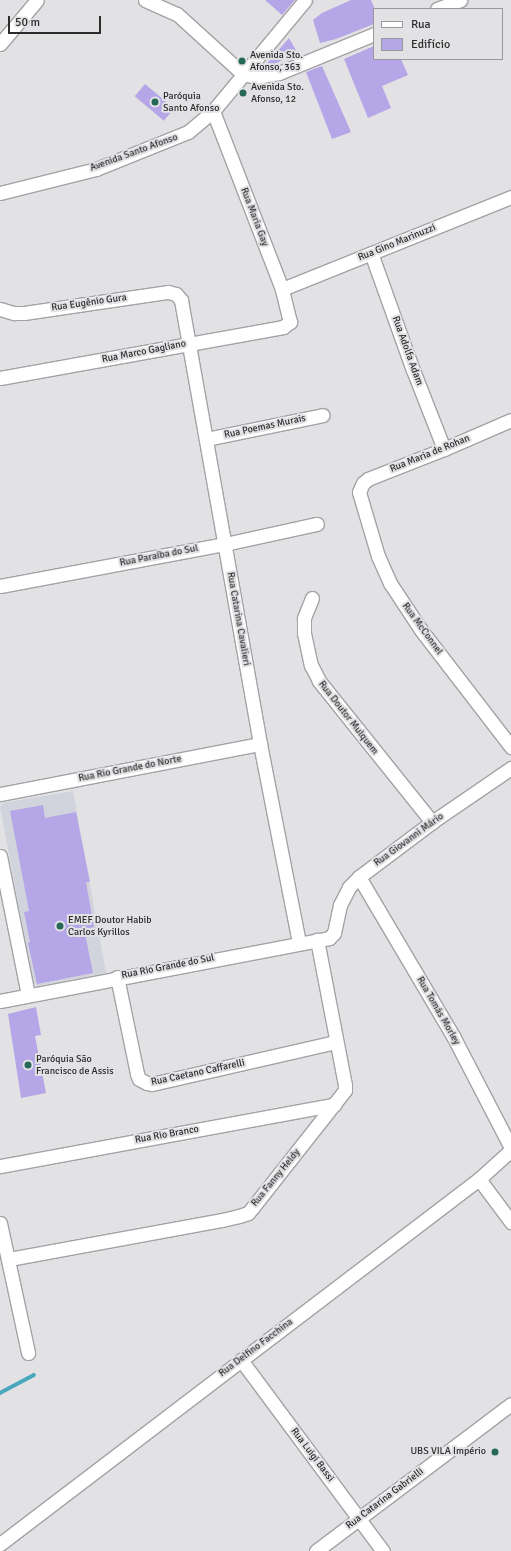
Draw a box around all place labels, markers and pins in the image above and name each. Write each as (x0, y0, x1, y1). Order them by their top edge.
place label: Avenida Sto. Afonso, 363 (250, 49, 303, 72)
marker: Avenida Sto. Afonso, 363 (237, 56, 247, 66)
place label: Avenida Sto. Afonso, 12 (251, 81, 304, 104)
marker: Avenida Sto. Afonso, 12 (238, 88, 248, 98)
place label: Paróquia Santo Afonso (163, 90, 219, 114)
marker: Paróquia Santo Afonso (150, 97, 160, 107)
place label: EMEF Doutor Habib Carlos Kyrillos (68, 914, 152, 938)
marker: EMEF Doutor Habib Carlos Kyrillos (55, 921, 65, 931)
place label: Paróquia São Francisco de Assis (36, 1053, 114, 1076)
marker: Paróquia São Francisco de Assis (23, 1060, 33, 1070)
place label: UBS VILA Império (410, 1446, 486, 1458)
marker: UBS VILA Império (489, 1446, 501, 1458)

